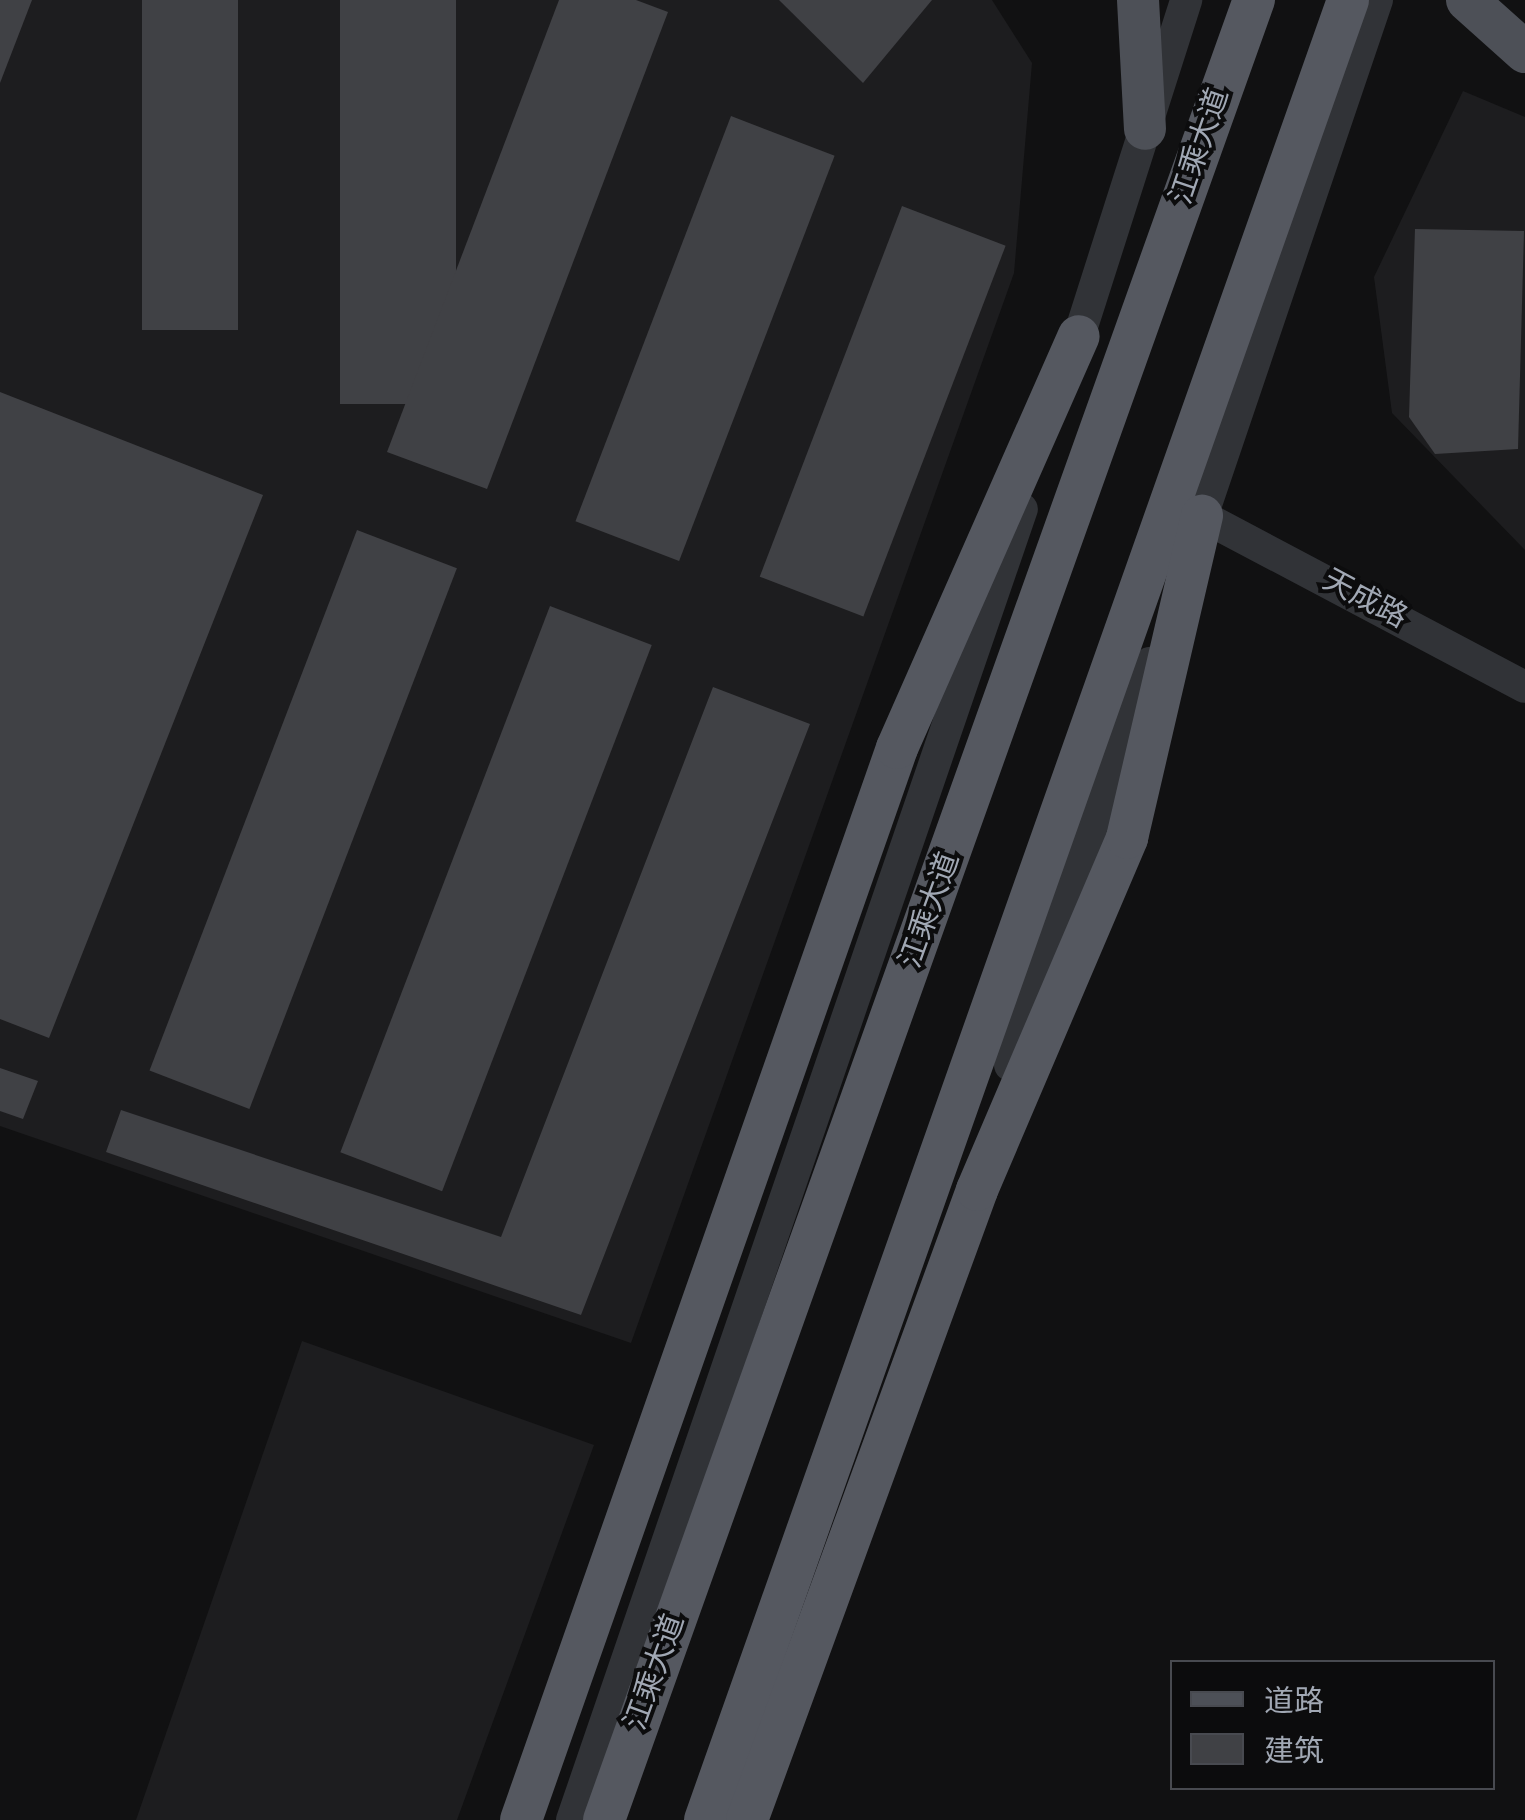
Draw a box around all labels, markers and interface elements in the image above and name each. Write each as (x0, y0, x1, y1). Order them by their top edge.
street label: 江乘大道 (1165, 84, 1239, 210)
street label: 天成路 (1316, 564, 1412, 638)
street label: 江乘大道 (895, 848, 969, 974)
street label: 江乘大道 (620, 1610, 694, 1736)
legend (1170, 1660, 1495, 1790)
text: 道路 (1264, 1685, 1324, 1722)
text: 建筑 (1264, 1735, 1324, 1772)

